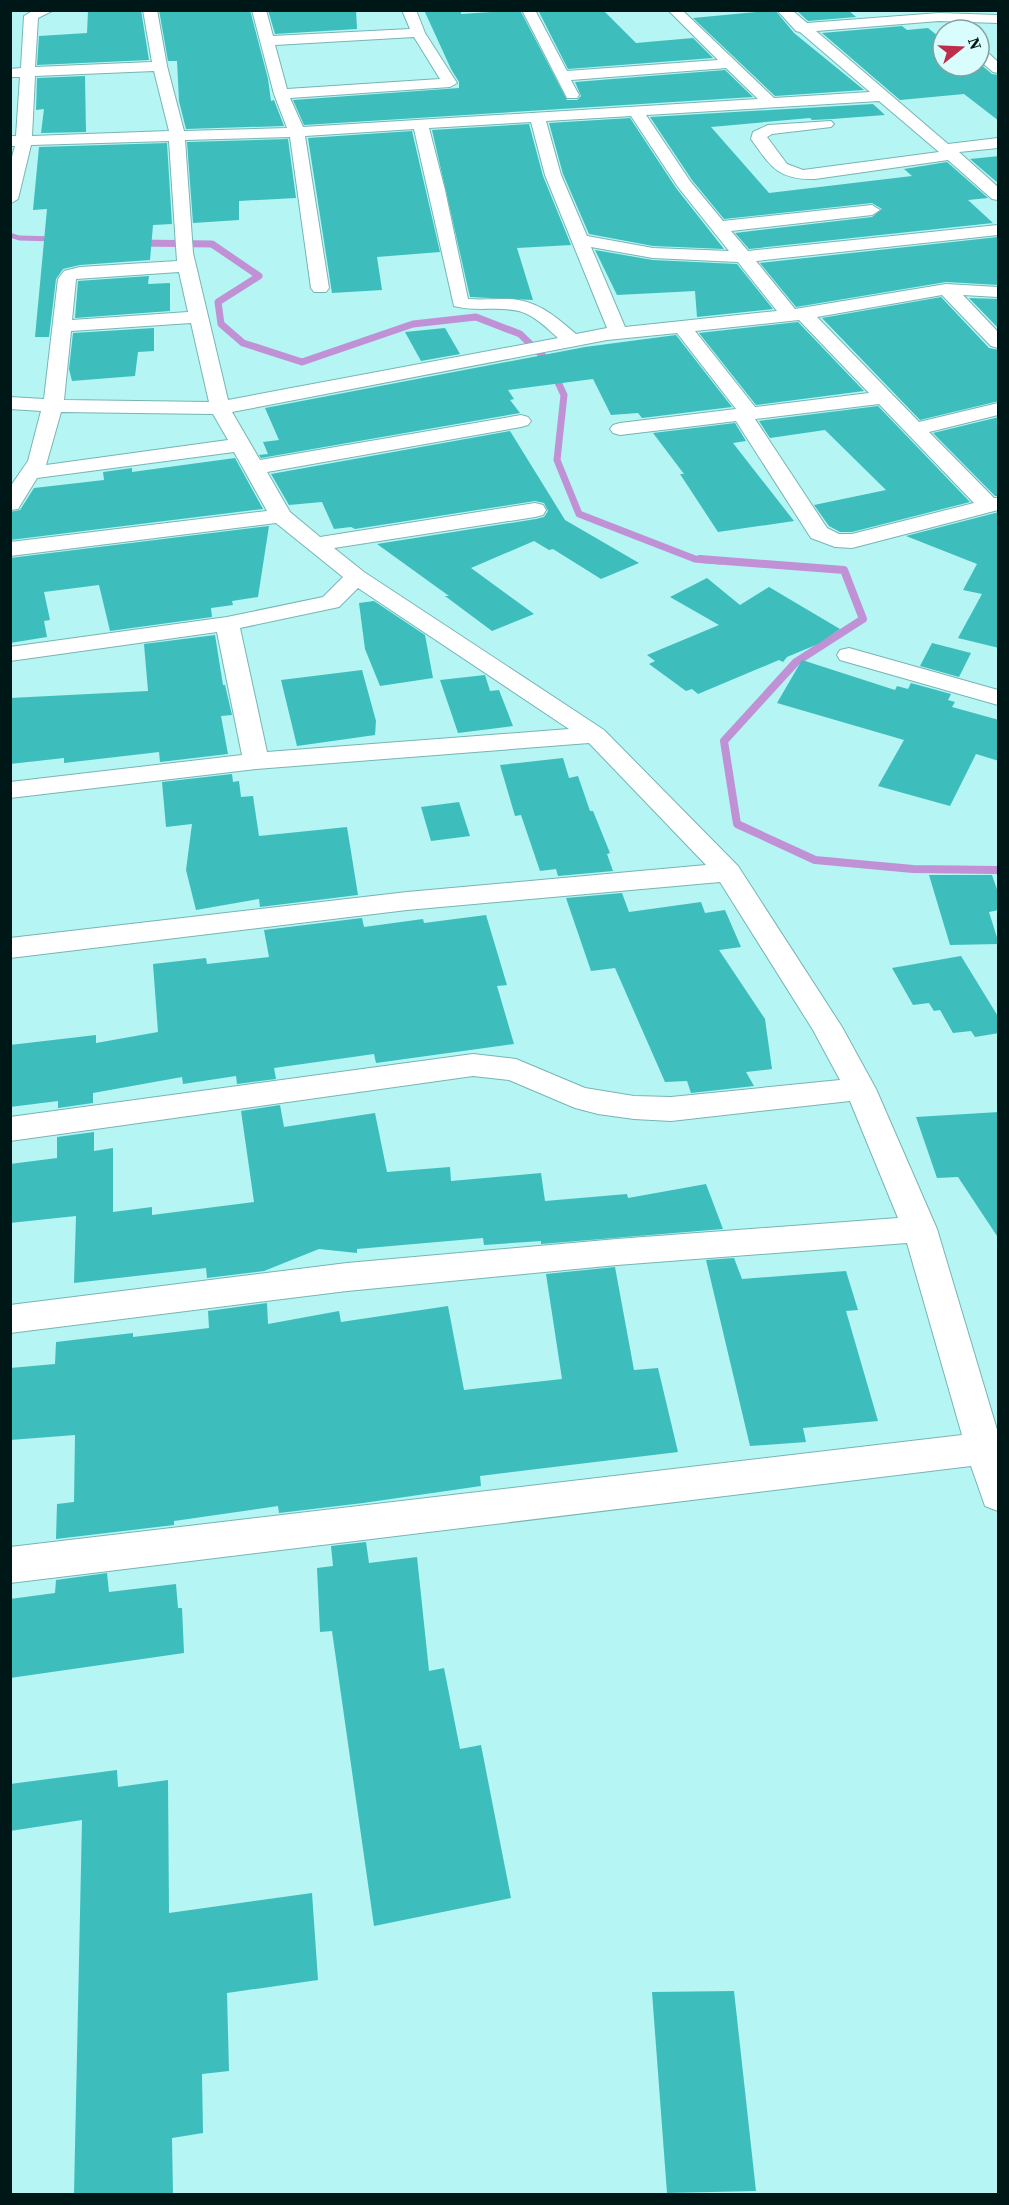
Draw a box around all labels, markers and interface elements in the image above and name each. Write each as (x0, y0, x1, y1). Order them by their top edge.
north arrow (931, 18, 991, 78)
text: N (963, 34, 988, 53)

